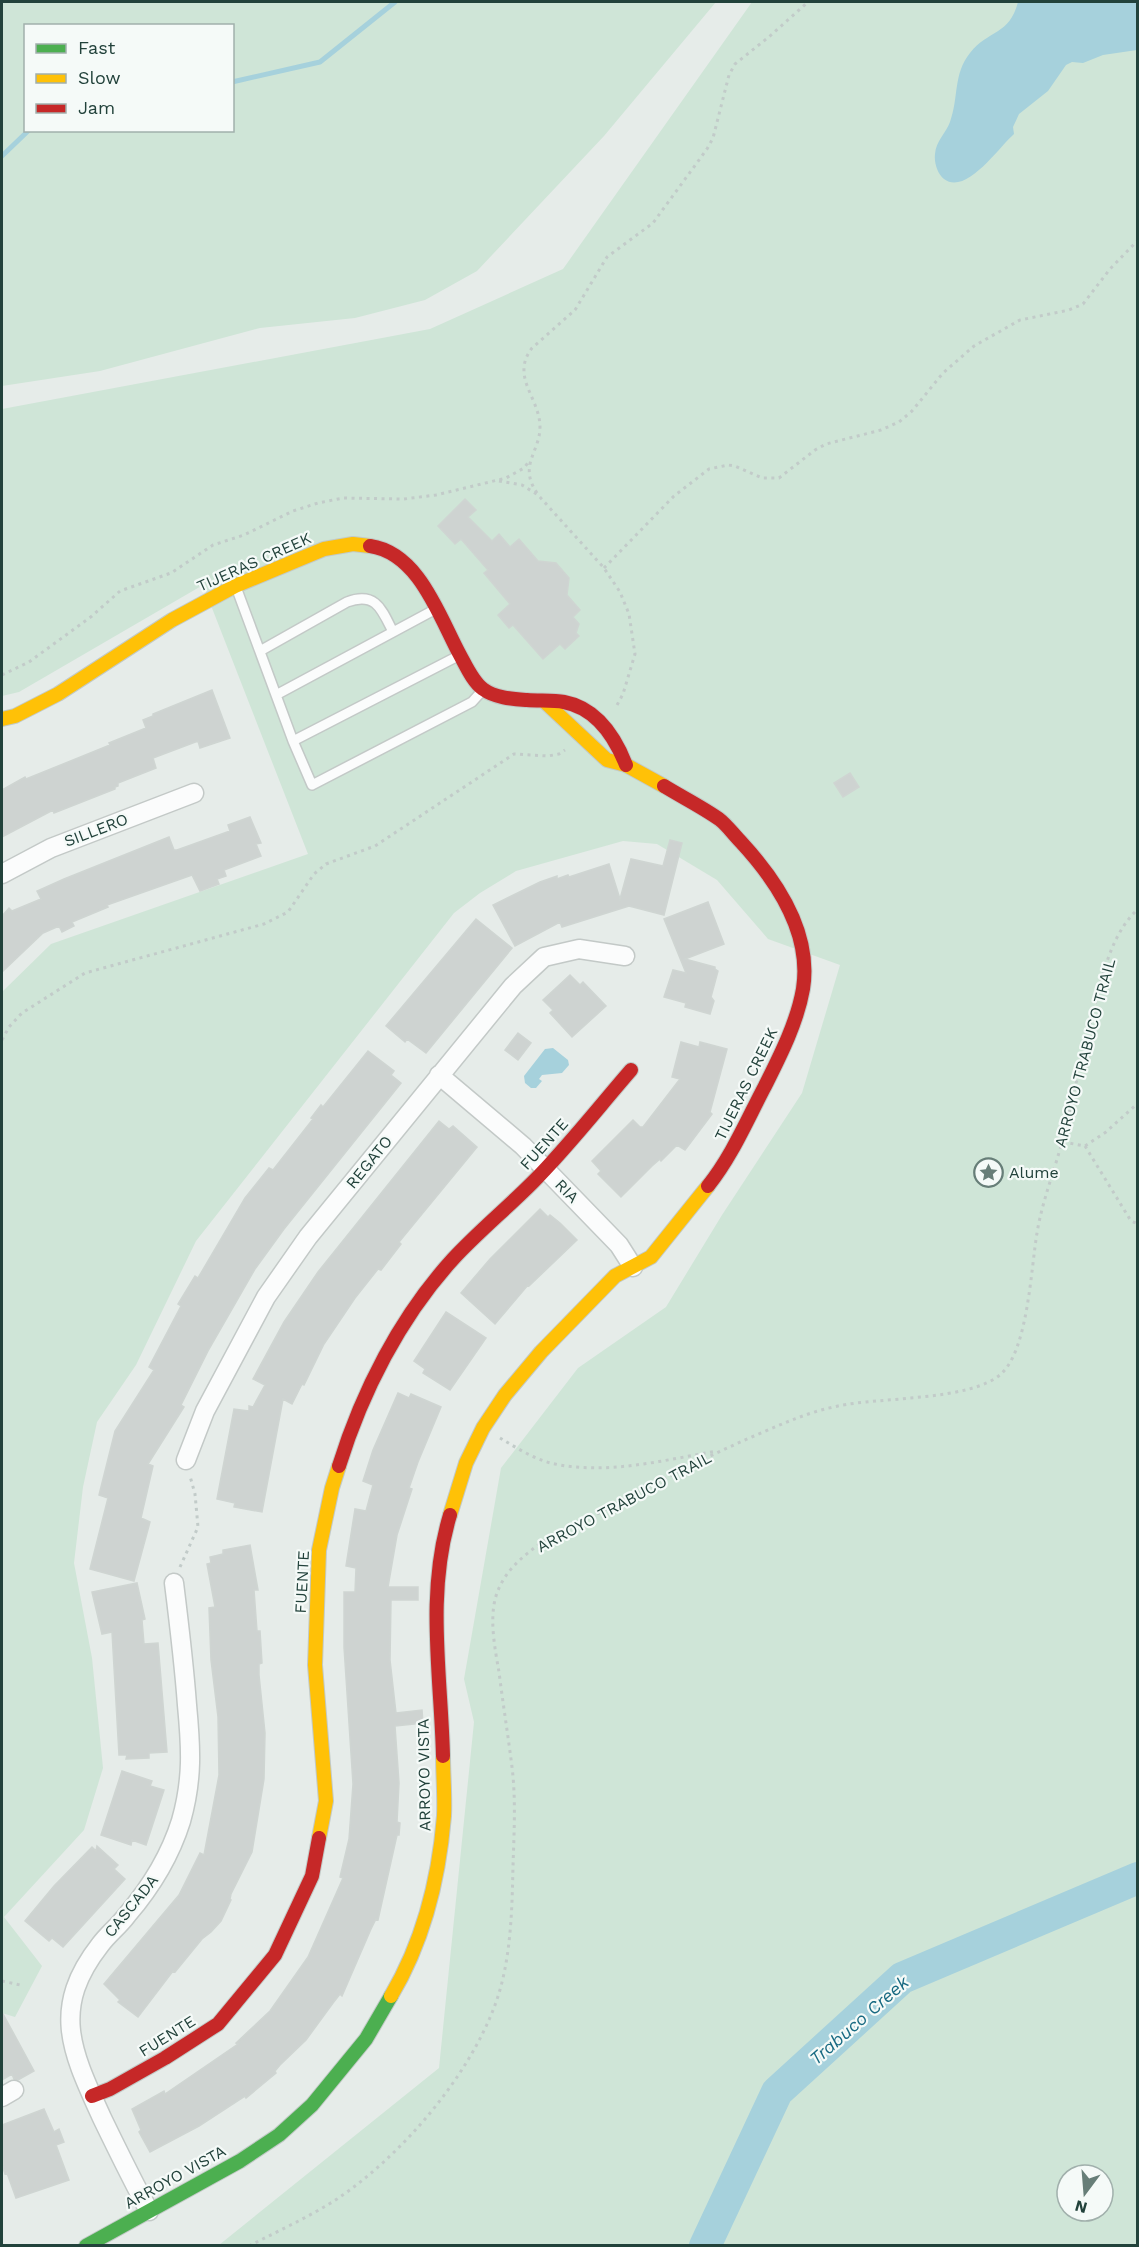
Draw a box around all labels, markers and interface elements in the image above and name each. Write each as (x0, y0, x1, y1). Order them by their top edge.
legend (24, 24, 234, 132)
text: Fast (78, 37, 116, 58)
text: Slow (78, 67, 121, 88)
text: Jam (78, 97, 115, 118)
street label: TIJERAS CREEK (194, 528, 314, 596)
street label: SILLERO (61, 809, 131, 851)
street label: ARROYO TRABUCO TRAIL (1051, 956, 1120, 1150)
street label: TIJERAS CREEK (711, 1024, 782, 1143)
street label: FUENTE (516, 1114, 572, 1174)
street label: REGATO (342, 1132, 396, 1192)
place icon: Alume (972, 1156, 1004, 1188)
place label: Alume (1009, 1163, 1059, 1182)
street label: RIA (551, 1175, 583, 1207)
street label: ARROYO TRABUCO TRAIL (533, 1448, 715, 1556)
street label: FUENTE (291, 1550, 313, 1614)
street label: ARROYO VISTA (414, 1718, 434, 1832)
street label: CASCADA (100, 1871, 162, 1941)
water label: Trabuco Creek (805, 1970, 914, 2069)
street label: FUENTE (135, 2011, 199, 2061)
street label: ARROYO VISTA (121, 2141, 229, 2213)
north arrow (1055, 2163, 1115, 2223)
text: N (1073, 2196, 1089, 2218)

